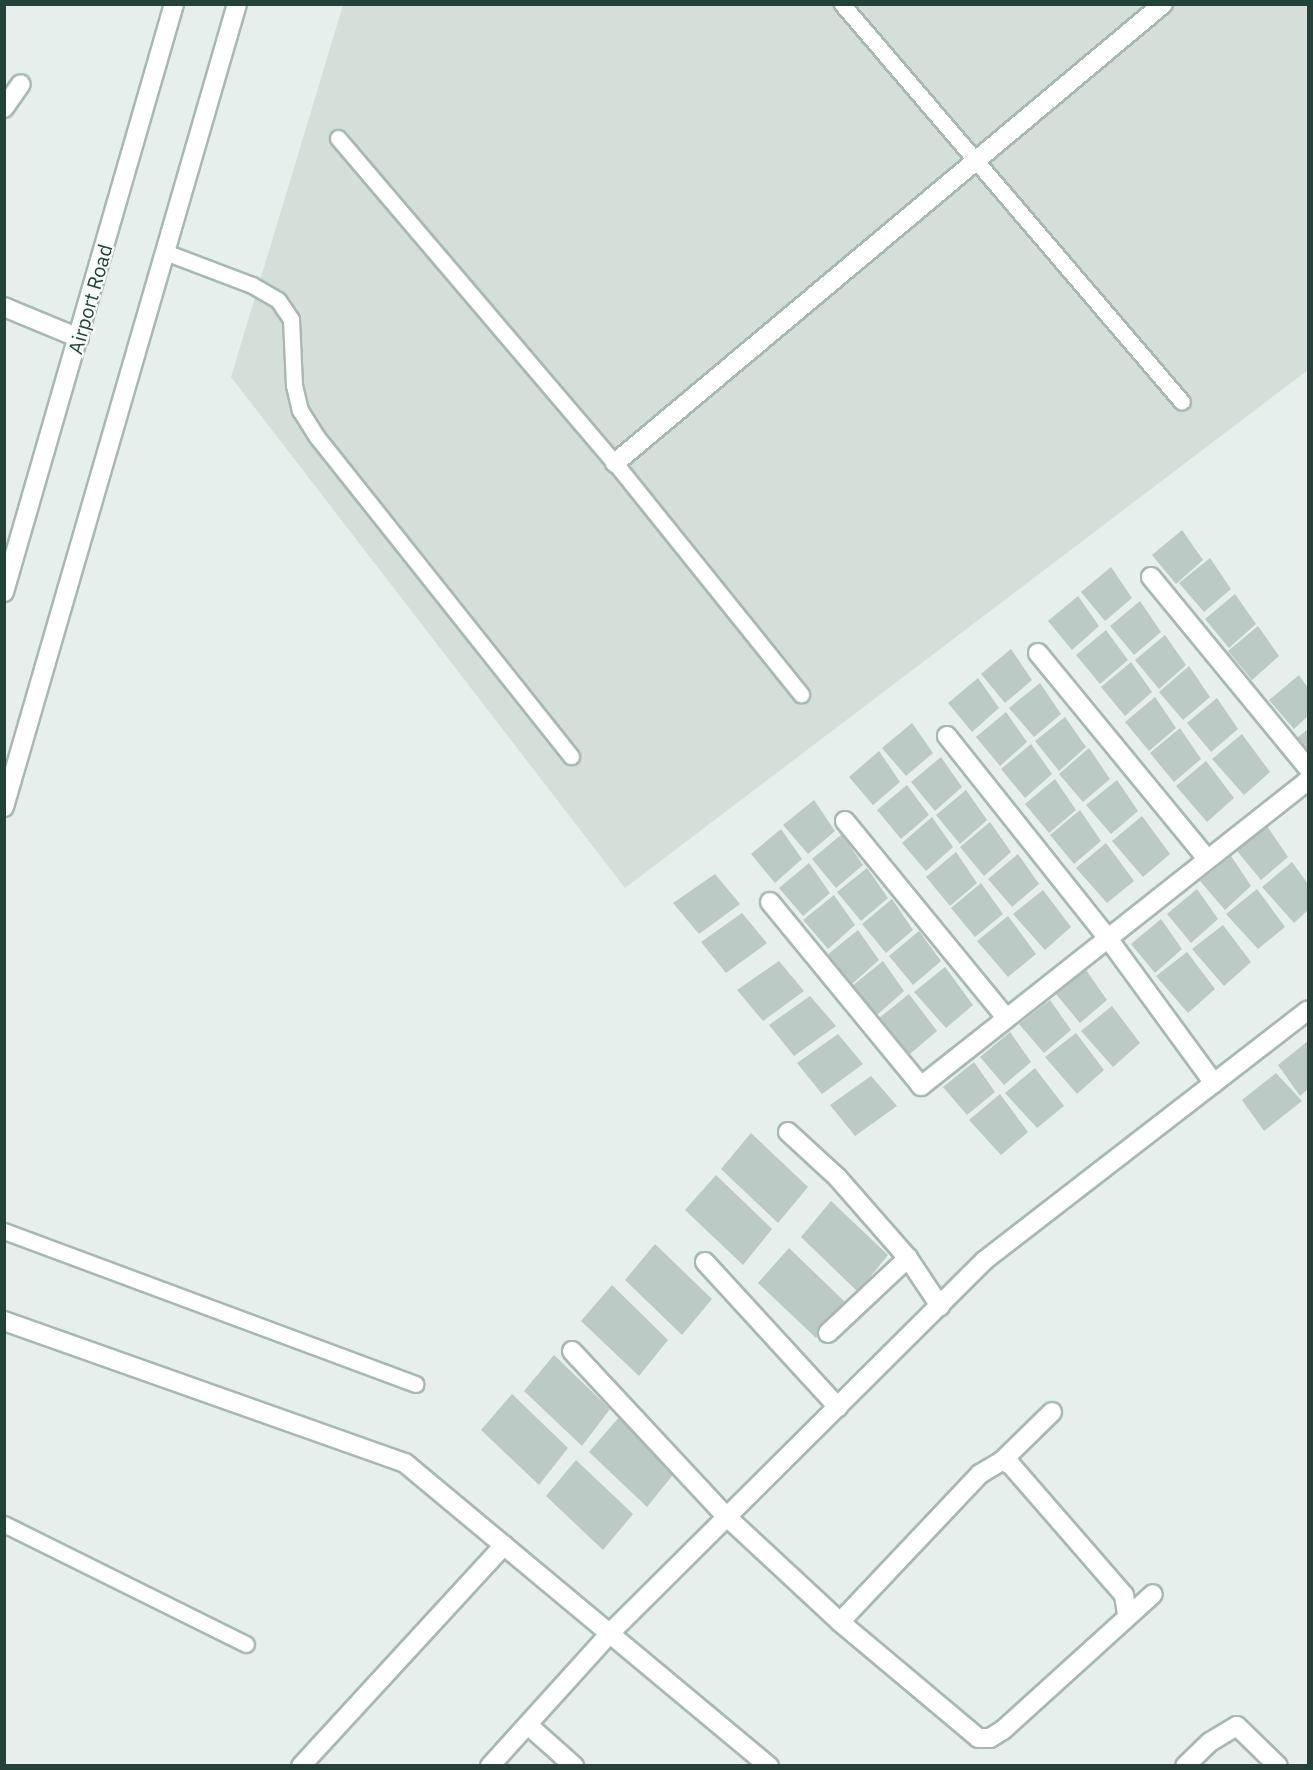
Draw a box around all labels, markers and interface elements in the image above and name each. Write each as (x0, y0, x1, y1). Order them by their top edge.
street label: Airport Road (63, 241, 117, 357)

